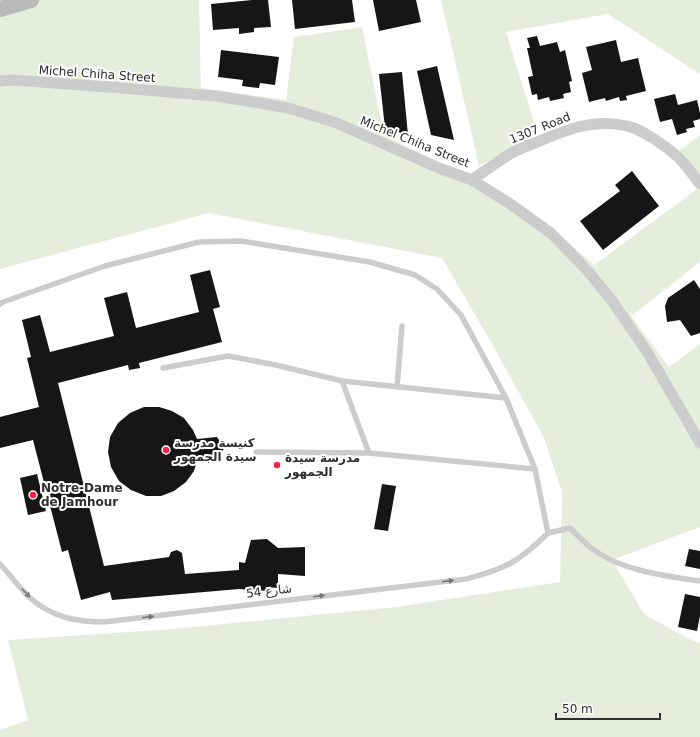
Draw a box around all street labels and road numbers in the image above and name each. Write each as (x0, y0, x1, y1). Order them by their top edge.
street label: Michel Chiha Street (38, 63, 156, 85)
street label: 1307 Road (507, 109, 573, 147)
street label: Michel Chiha Street (358, 114, 472, 171)
street label: شارع 54 (245, 581, 293, 602)

